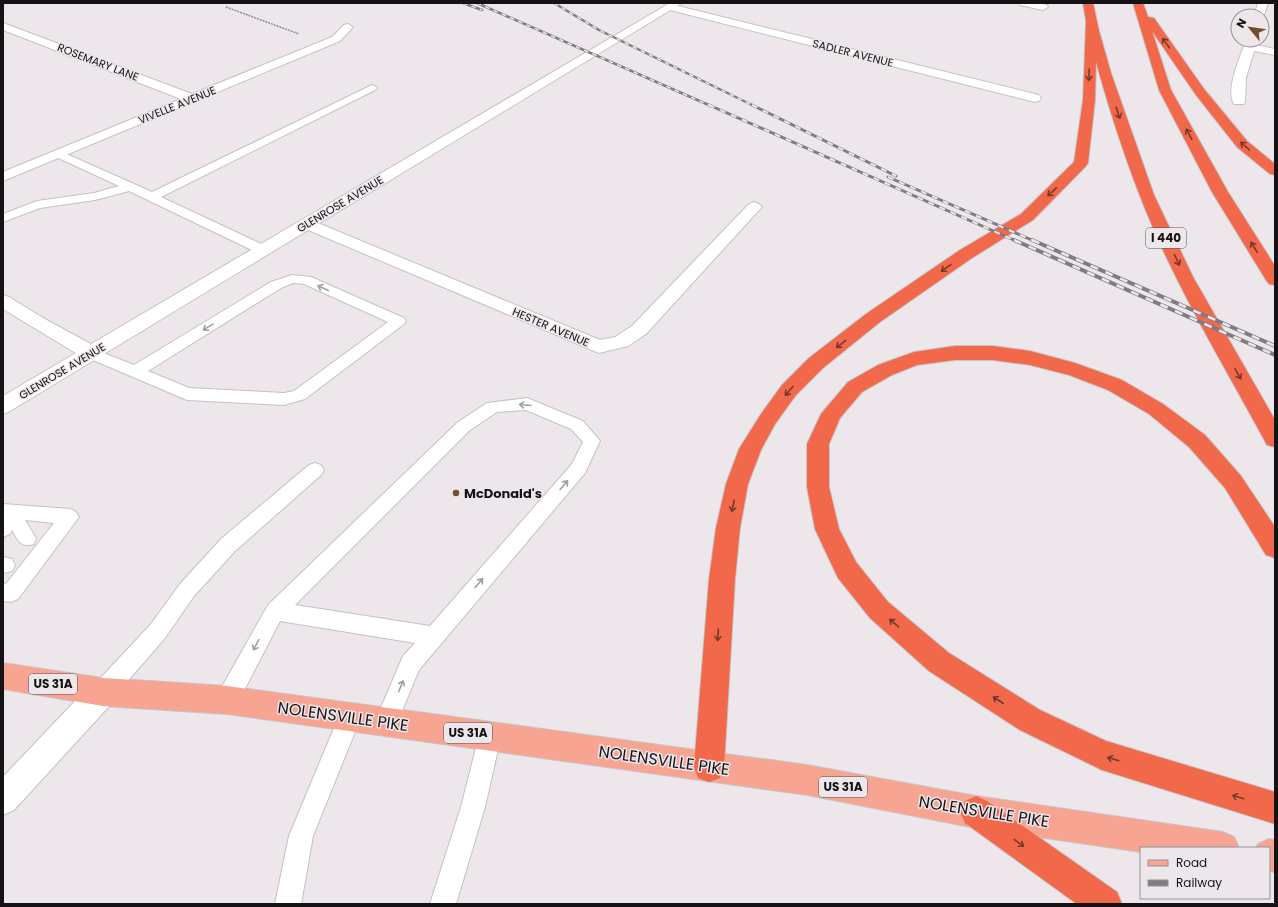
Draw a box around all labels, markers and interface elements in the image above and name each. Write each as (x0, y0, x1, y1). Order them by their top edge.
north arrow (1230, 8, 1270, 48)
text: N (1232, 16, 1250, 31)
street label: SADLER AVENUE (811, 35, 895, 71)
one-way arrow (1162, 38, 1170, 49)
street label: ROSEMARY LANE (55, 39, 141, 85)
one-way arrow (1085, 68, 1093, 81)
street label: VIVELLE AVENUE (136, 82, 218, 128)
one-way arrow (1115, 107, 1123, 119)
one-way arrow (1185, 129, 1192, 141)
one-way arrow (1240, 142, 1250, 151)
street label: GLENROSE AVENUE (294, 172, 386, 236)
one-way arrow (1047, 187, 1057, 197)
road number: I 440 (1146, 228, 1186, 248)
one-way arrow (1250, 241, 1258, 253)
one-way arrow (1173, 254, 1181, 266)
one-way arrow (941, 264, 952, 272)
one-way arrow (318, 284, 330, 291)
street label: HESTER AVENUE (510, 304, 592, 350)
one-way arrow (202, 323, 214, 331)
street label: GLENROSE AVENUE (16, 339, 108, 403)
one-way arrow (835, 339, 846, 348)
one-way arrow (1235, 368, 1243, 380)
one-way arrow (785, 386, 794, 396)
one-way arrow (519, 402, 532, 409)
one-way arrow (560, 480, 569, 490)
place label: McDonald's (464, 484, 542, 503)
marker: McDonald's (451, 488, 461, 498)
one-way arrow (728, 499, 736, 512)
one-way arrow (475, 578, 484, 589)
one-way arrow (888, 618, 899, 627)
one-way arrow (714, 628, 721, 641)
one-way arrow (252, 639, 260, 651)
road number: US 31A (29, 674, 77, 694)
one-way arrow (398, 680, 406, 692)
one-way arrow (992, 695, 1004, 703)
street label: NOLENSVILLE PIKE (276, 696, 410, 737)
road number: US 31A (444, 723, 492, 743)
street label: NOLENSVILLE PIKE (597, 740, 731, 781)
one-way arrow (1107, 755, 1120, 762)
road number: US 31A (819, 777, 867, 797)
street label: NOLENSVILLE PIKE (917, 790, 1051, 833)
one-way arrow (1231, 793, 1244, 800)
one-way arrow (1013, 838, 1024, 847)
legend (1140, 847, 1270, 899)
text: Road (1176, 854, 1207, 871)
text: Railway (1176, 874, 1222, 891)

